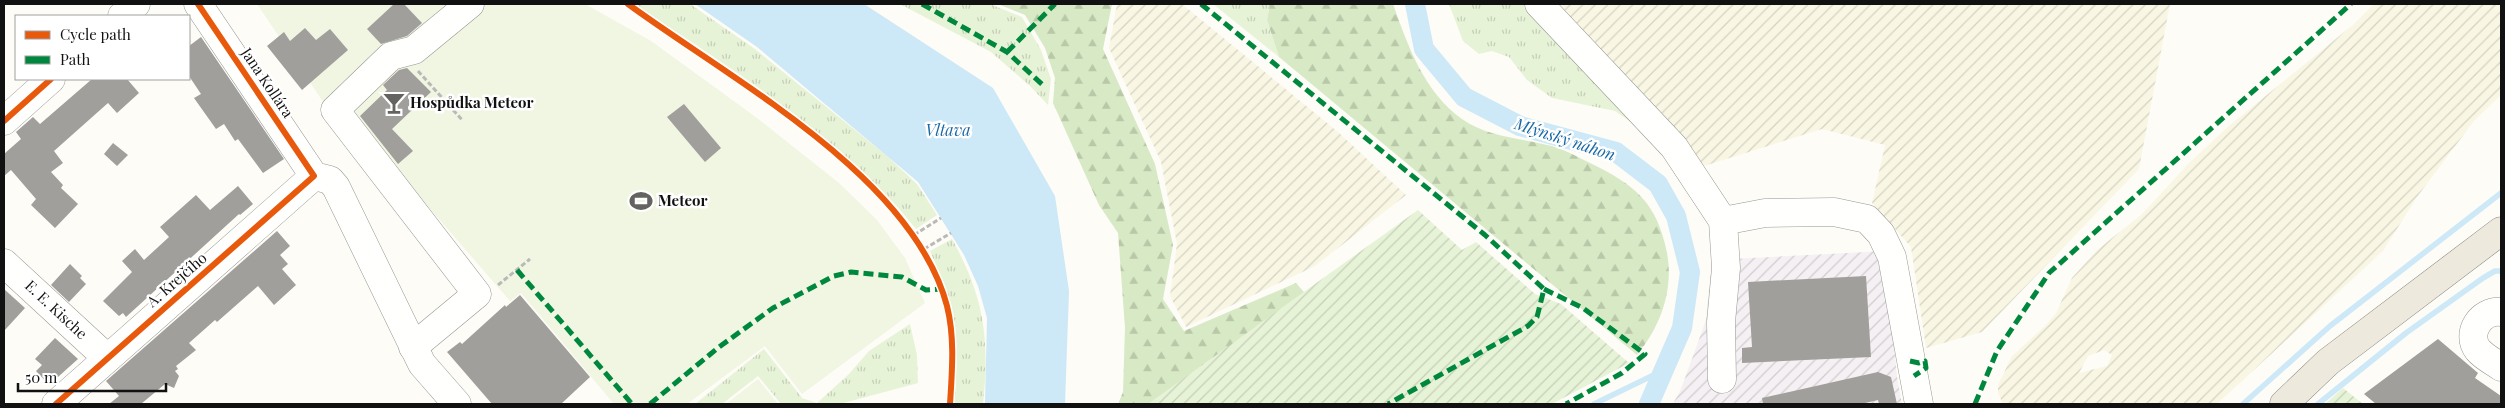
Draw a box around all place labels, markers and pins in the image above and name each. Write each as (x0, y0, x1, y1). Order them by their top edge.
bar icon: Hospůdka Meteor (381, 90, 407, 116)
place label: Hospůdka Meteor (410, 92, 534, 112)
sports icon: Meteor (628, 188, 654, 214)
place label: Meteor (658, 190, 707, 210)

